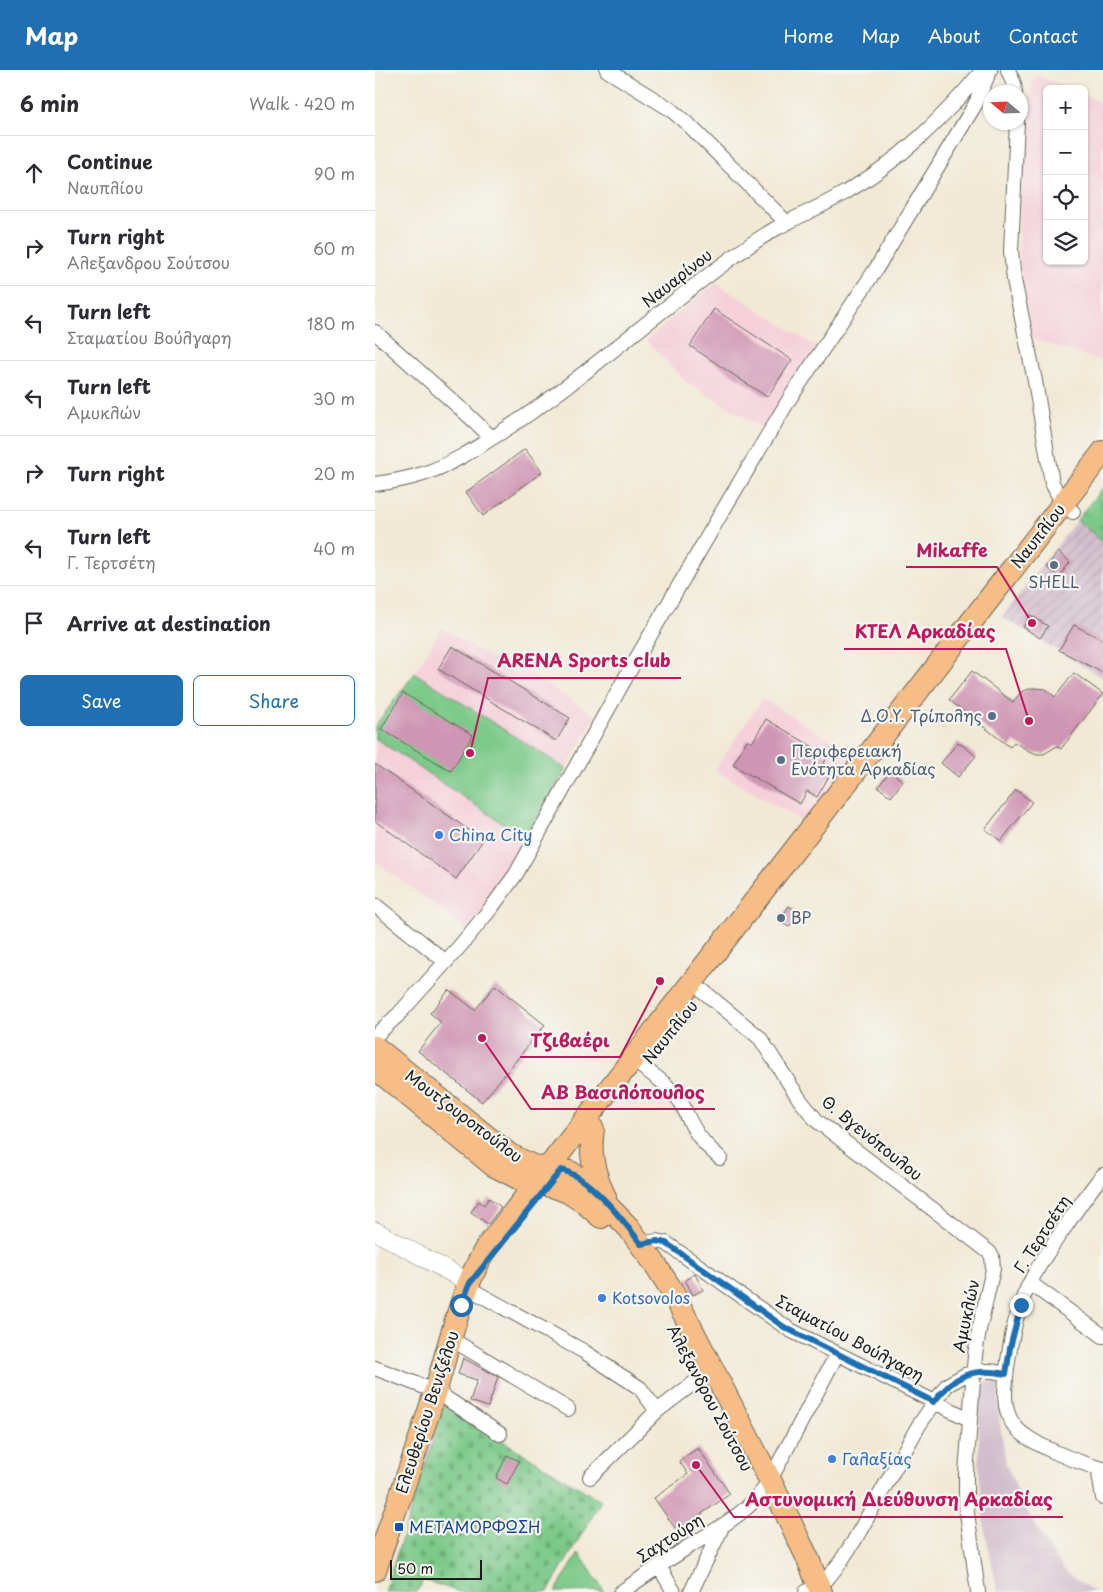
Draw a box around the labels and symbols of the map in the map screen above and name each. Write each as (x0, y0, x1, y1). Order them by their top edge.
north arrow (983, 85, 1028, 130)
street label: Ναυαρίνου (636, 242, 717, 312)
street label: Ναυπλίου (1004, 498, 1070, 573)
callout: Mikaffe (906, 534, 997, 567)
text: Mikaffe (916, 536, 988, 563)
marker: SHELL (1048, 559, 1060, 571)
place label: SHELL (1029, 569, 1079, 593)
callout: ΚΤΕΛ Αρκαδίας (844, 616, 1006, 649)
text: ΚΤΕΛ Αρκαδίας (855, 617, 996, 644)
callout: ARENA Sports club (488, 645, 681, 678)
text: ARENA Sports club (497, 646, 671, 673)
place label: Δ.Ο.Υ. Τρίπολης (861, 703, 982, 727)
marker: Δ.Ο.Υ. Τρίπολης (986, 710, 998, 722)
place label: Περιφερειακή Ενότητα Αρκαδίας (791, 738, 936, 780)
marker: Περιφερειακή Ενότητα Αρκαδίας (775, 754, 787, 766)
place label: China City (449, 822, 532, 846)
marker: China City (433, 829, 445, 841)
place label: BP (791, 905, 812, 929)
marker: BP (775, 912, 787, 924)
street label: Ναυπλίου (636, 994, 703, 1069)
callout: Τζιβαέρι (520, 1024, 620, 1057)
text: Τζιβαέρι (530, 1026, 610, 1053)
street label: Μουτζουροπούλου (401, 1063, 528, 1167)
callout: ΑΒ Βασιλόπουλος (531, 1076, 715, 1109)
text: ΑΒ Βασιλόπουλος (541, 1078, 705, 1105)
street label: Θ. Βγενόπουλου (817, 1089, 928, 1185)
street label: Γ. Τερτσέτη (1007, 1190, 1075, 1277)
street label: Αμυκλών (946, 1277, 984, 1355)
place label: Kotsovolos (612, 1285, 690, 1309)
street label: Σταματίου Βούλγαρη (772, 1288, 929, 1386)
marker: Kotsovolos (596, 1292, 608, 1304)
route start (450, 1294, 473, 1317)
route end (1010, 1294, 1033, 1317)
street label: Αλεξανδρου Σούτσου (662, 1320, 760, 1475)
street label: Ελευθερίου Βενιζέλου (388, 1327, 464, 1496)
place label: Γαλαξίας (842, 1446, 912, 1470)
marker: Γαλαξίας (826, 1453, 838, 1465)
callout: Αστυνομική Διεύθυνση Αρκαδίας (734, 1484, 1063, 1517)
text: Αστυνομική Διεύθυνση Αρκαδίας (744, 1485, 1053, 1512)
street label: Σαχτούρη (632, 1507, 707, 1568)
place label: ΜΕΤΑΜΟΡΦΩΣΗ (409, 1514, 541, 1538)
marker: ΜΕΤΑΜΟΡΦΩΣΗ (393, 1521, 405, 1533)
scale bar (390, 1557, 483, 1580)

